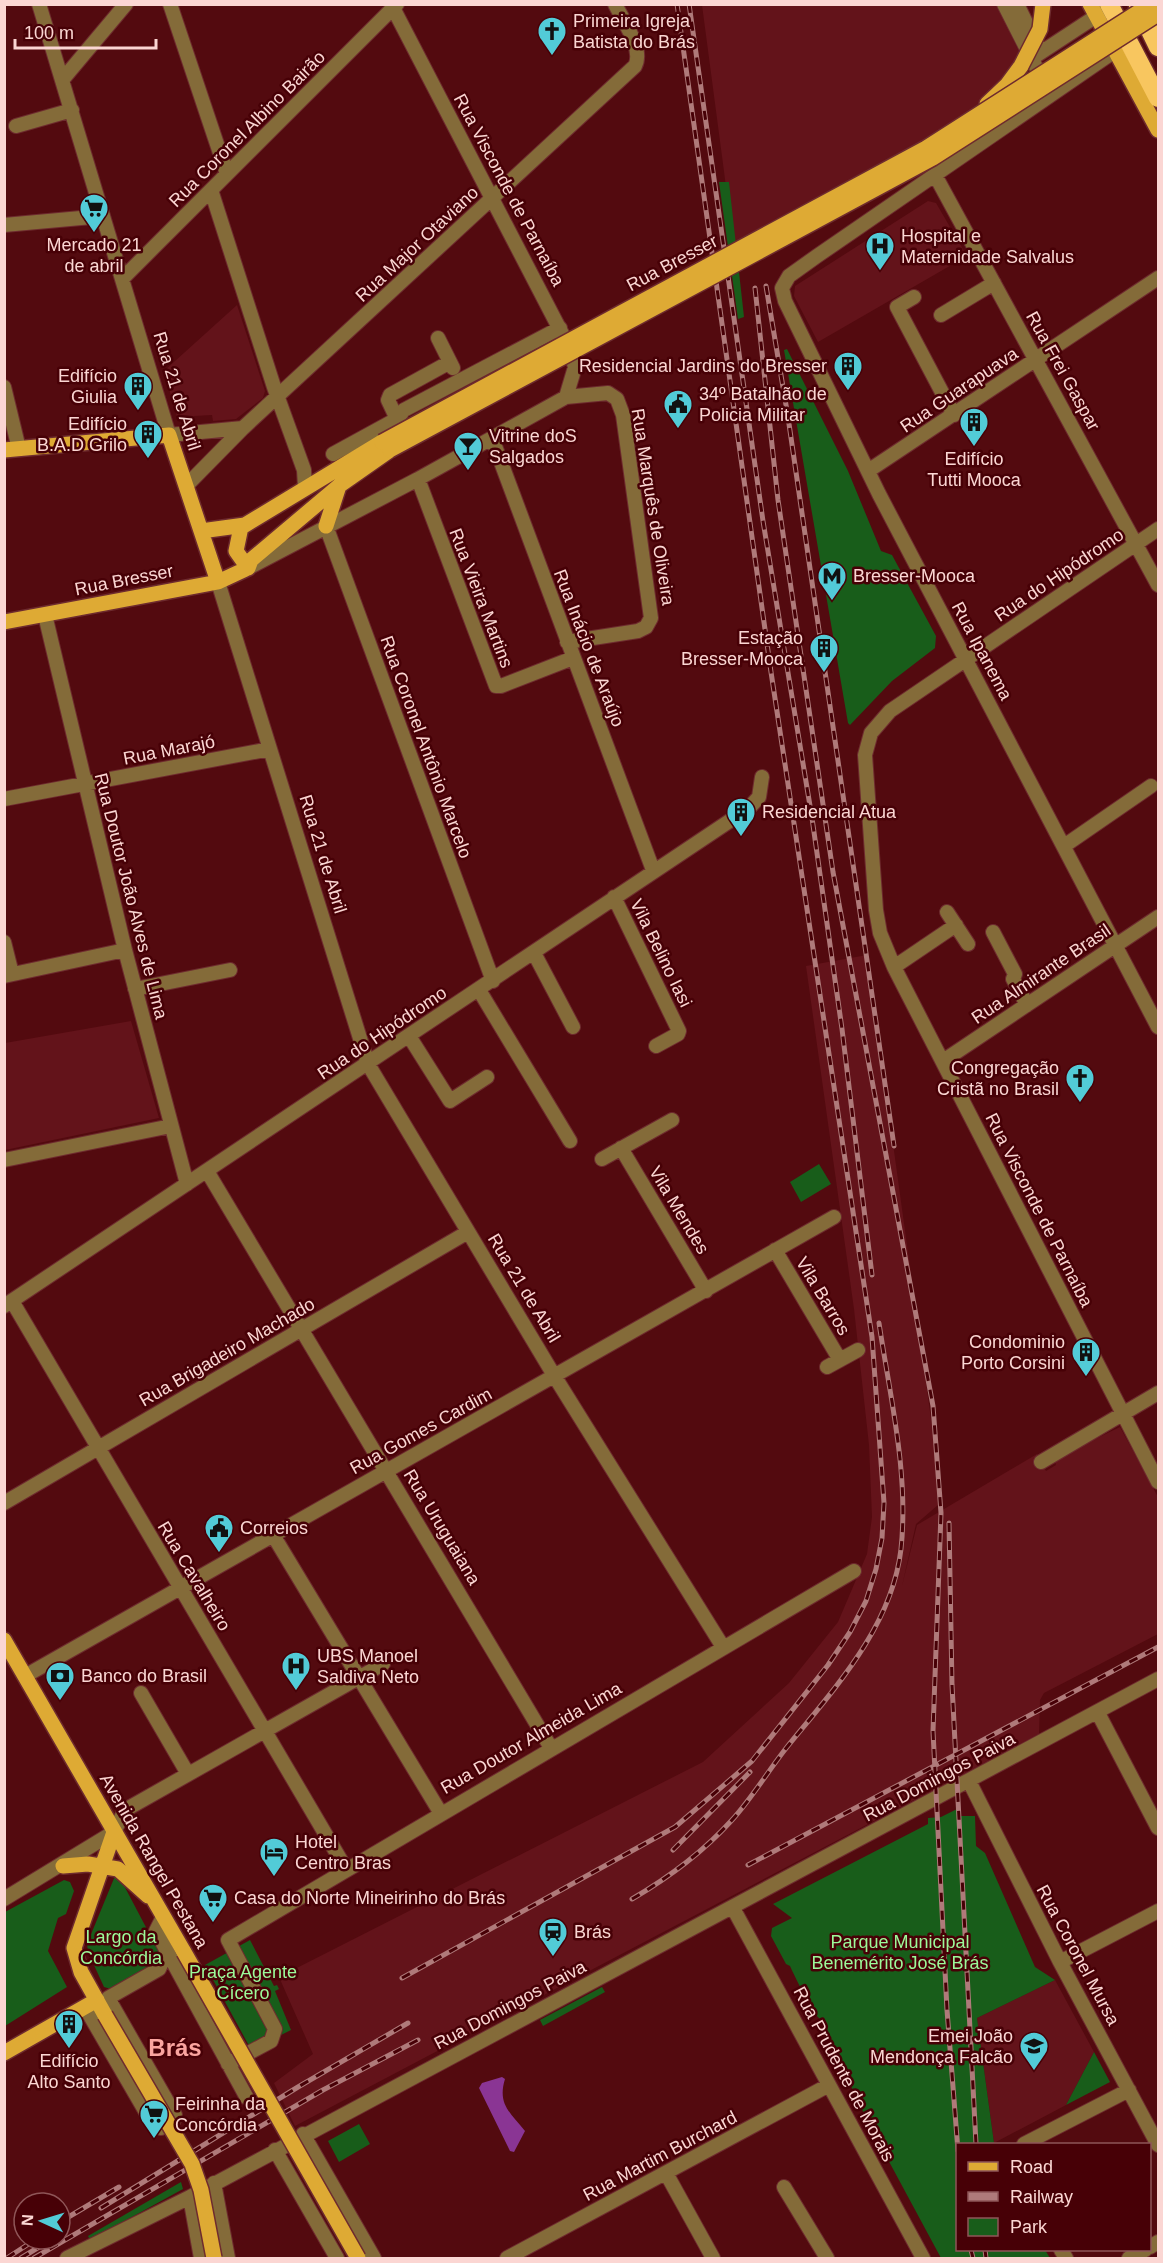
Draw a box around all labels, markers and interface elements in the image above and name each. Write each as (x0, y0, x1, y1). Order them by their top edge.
place label: Primeira Igreja Batista do Brás (573, 11, 695, 52)
scale bar (15, 12, 156, 50)
church icon: Primeira Igreja Batista do Brás (536, 15, 568, 57)
text: 100 m (24, 23, 74, 43)
street label: Rua Coronel Albino Bairão (165, 47, 329, 211)
street label: Rua Visconde de Parnaíba (450, 90, 569, 290)
street label: Rua Major Otaviano (352, 182, 482, 306)
supermarket icon: Mercado 21 de abril (78, 192, 110, 234)
place label: Hospital e Maternidade Salvalus (901, 226, 1074, 267)
hospital icon: Hospital e Maternidade Salvalus (864, 230, 896, 272)
street label: Rua Bresser (623, 231, 721, 295)
place label: Mercado 21 de abril (46, 235, 142, 276)
street label: Rua Frei Gaspar (1022, 308, 1104, 434)
street label: Rua 21 de Abril (149, 329, 205, 453)
street label: Rua Guarapuava (897, 343, 1022, 437)
building icon: Residencial Jardins do Bresser (832, 350, 864, 392)
place label: Residencial Jardins do Bresser (579, 356, 827, 376)
place label: Edifício Giulia (58, 366, 118, 407)
building icon: Edifício Giulia (122, 370, 154, 412)
place label: 34º Batalhão de Policia Militar (699, 384, 827, 425)
public building icon: 34º Batalhão de Policia Militar (662, 388, 694, 430)
building icon: Edifício Tutti Mooca (958, 406, 990, 448)
street label: Rua Marquês de Oliveira (628, 407, 679, 608)
place label: Edifício B.A.D Grilo (37, 414, 127, 455)
building icon: Edifício B.A.D Grilo (132, 418, 164, 460)
place label: Vitrine doS Salgados (489, 426, 577, 467)
bar icon: Vitrine doS Salgados (452, 430, 484, 472)
place label: Edifício Tutti Mooca (927, 449, 1022, 490)
street label: Rua do Hipódromo (991, 524, 1127, 626)
street label: Rua Vieira Martins (445, 525, 517, 671)
metro station icon: Bresser-Mooca (816, 560, 848, 602)
street label: Rua Bresser (73, 561, 175, 599)
street label: Rua Inácio de Araújo (550, 566, 628, 730)
place label: Bresser-Mooca (853, 566, 976, 586)
street label: Rua Ipanema (948, 599, 1017, 704)
place label: Estação Bresser-Mooca (681, 628, 804, 669)
building icon: Estação Bresser-Mooca (808, 632, 840, 674)
street label: Rua Coronel Antônio Marcelo (376, 633, 476, 861)
street label: Rua Marajó (121, 731, 217, 769)
street label: Rua Doutor João Alves de Lima (91, 771, 172, 1022)
street label: Rua 21 de Abril (295, 792, 351, 916)
building icon: Residencial Atua (725, 796, 757, 838)
place label: Residencial Atua (762, 802, 897, 822)
street label: Vila Belino Iasi (626, 896, 696, 1010)
street label: Rua Almirante Brasil (968, 920, 1114, 1028)
street label: Rua do Hipódromo (314, 982, 450, 1084)
place label: Congregação Cristã no Brasil (937, 1058, 1059, 1099)
church icon: Congregação Cristã no Brasil (1064, 1062, 1096, 1104)
street label: Rua Visconde de Parnaíba (981, 1110, 1097, 1311)
street label: Vila Mendes (645, 1163, 713, 1257)
street label: Rua 21 de Abril (484, 1230, 564, 1346)
street label: Vila Barros (792, 1253, 854, 1339)
street label: Rua Brigadeiro Machado (136, 1294, 318, 1410)
place label: Condominio Porto Corsini (961, 1332, 1065, 1373)
building icon: Condominio Porto Corsini (1070, 1336, 1102, 1378)
street label: Rua Gomes Cardim (347, 1384, 495, 1478)
street label: Rua Uruguaiana (400, 1466, 485, 1589)
public building icon: Correios (203, 1512, 235, 1554)
street label: Rua Cavalheiro (153, 1518, 235, 1634)
place label: Correios (240, 1518, 308, 1538)
place label: UBS Manoel Saldiva Neto (317, 1646, 419, 1687)
hospital icon: UBS Manoel Saldiva Neto (280, 1650, 312, 1692)
bank icon: Banco do Brasil (44, 1660, 76, 1702)
place label: Banco do Brasil (81, 1666, 207, 1686)
street label: Rua Doutor Almeida Lima (437, 1678, 626, 1798)
street label: Rua Domingos Paiva (860, 1728, 1019, 1826)
street label: Avenida Rangel Pestana (96, 1770, 213, 1953)
place label: Hotel Centro Bras (295, 1832, 391, 1873)
hotel icon: Hotel Centro Bras (258, 1836, 290, 1878)
street label: Rua Coronel Mursa (1033, 1881, 1124, 2029)
supermarket icon: Casa do Norte Mineirinho do Brás (197, 1882, 229, 1924)
place label: Casa do Norte Mineirinho do Brás (234, 1888, 505, 1908)
station icon: Brás (537, 1916, 569, 1958)
place label: Brás (574, 1922, 611, 1942)
park label: Largo da Concórdia (80, 1927, 163, 1968)
park label: Parque Municipal Benemérito José Brás (811, 1932, 989, 1973)
street label: Rua Domingos Paiva (431, 1956, 590, 2054)
park label: Praça Agente Cícero (189, 1962, 297, 2003)
street label: Rua Prudente de Morais (789, 1983, 899, 2165)
building icon: Edifício Alto Santo (53, 2008, 85, 2050)
place label: Emei João Mendonça Falcão (870, 2026, 1013, 2067)
school or university icon: Emei João Mendonça Falcão (1018, 2030, 1050, 2072)
district label: Brás (148, 2034, 202, 2061)
place label: Edifício Alto Santo (27, 2051, 111, 2092)
place label: Feirinha da Concórdia (175, 2094, 266, 2135)
supermarket icon: Feirinha da Concórdia (138, 2098, 170, 2140)
street label: Rua Martim Burchard (580, 2107, 740, 2205)
legend (956, 2143, 1151, 2251)
text: Road (1010, 2157, 1053, 2177)
text: Railway (1010, 2187, 1073, 2207)
north arrow (12, 2191, 72, 2251)
text: N (19, 2214, 36, 2226)
text: Park (1010, 2217, 1048, 2237)

